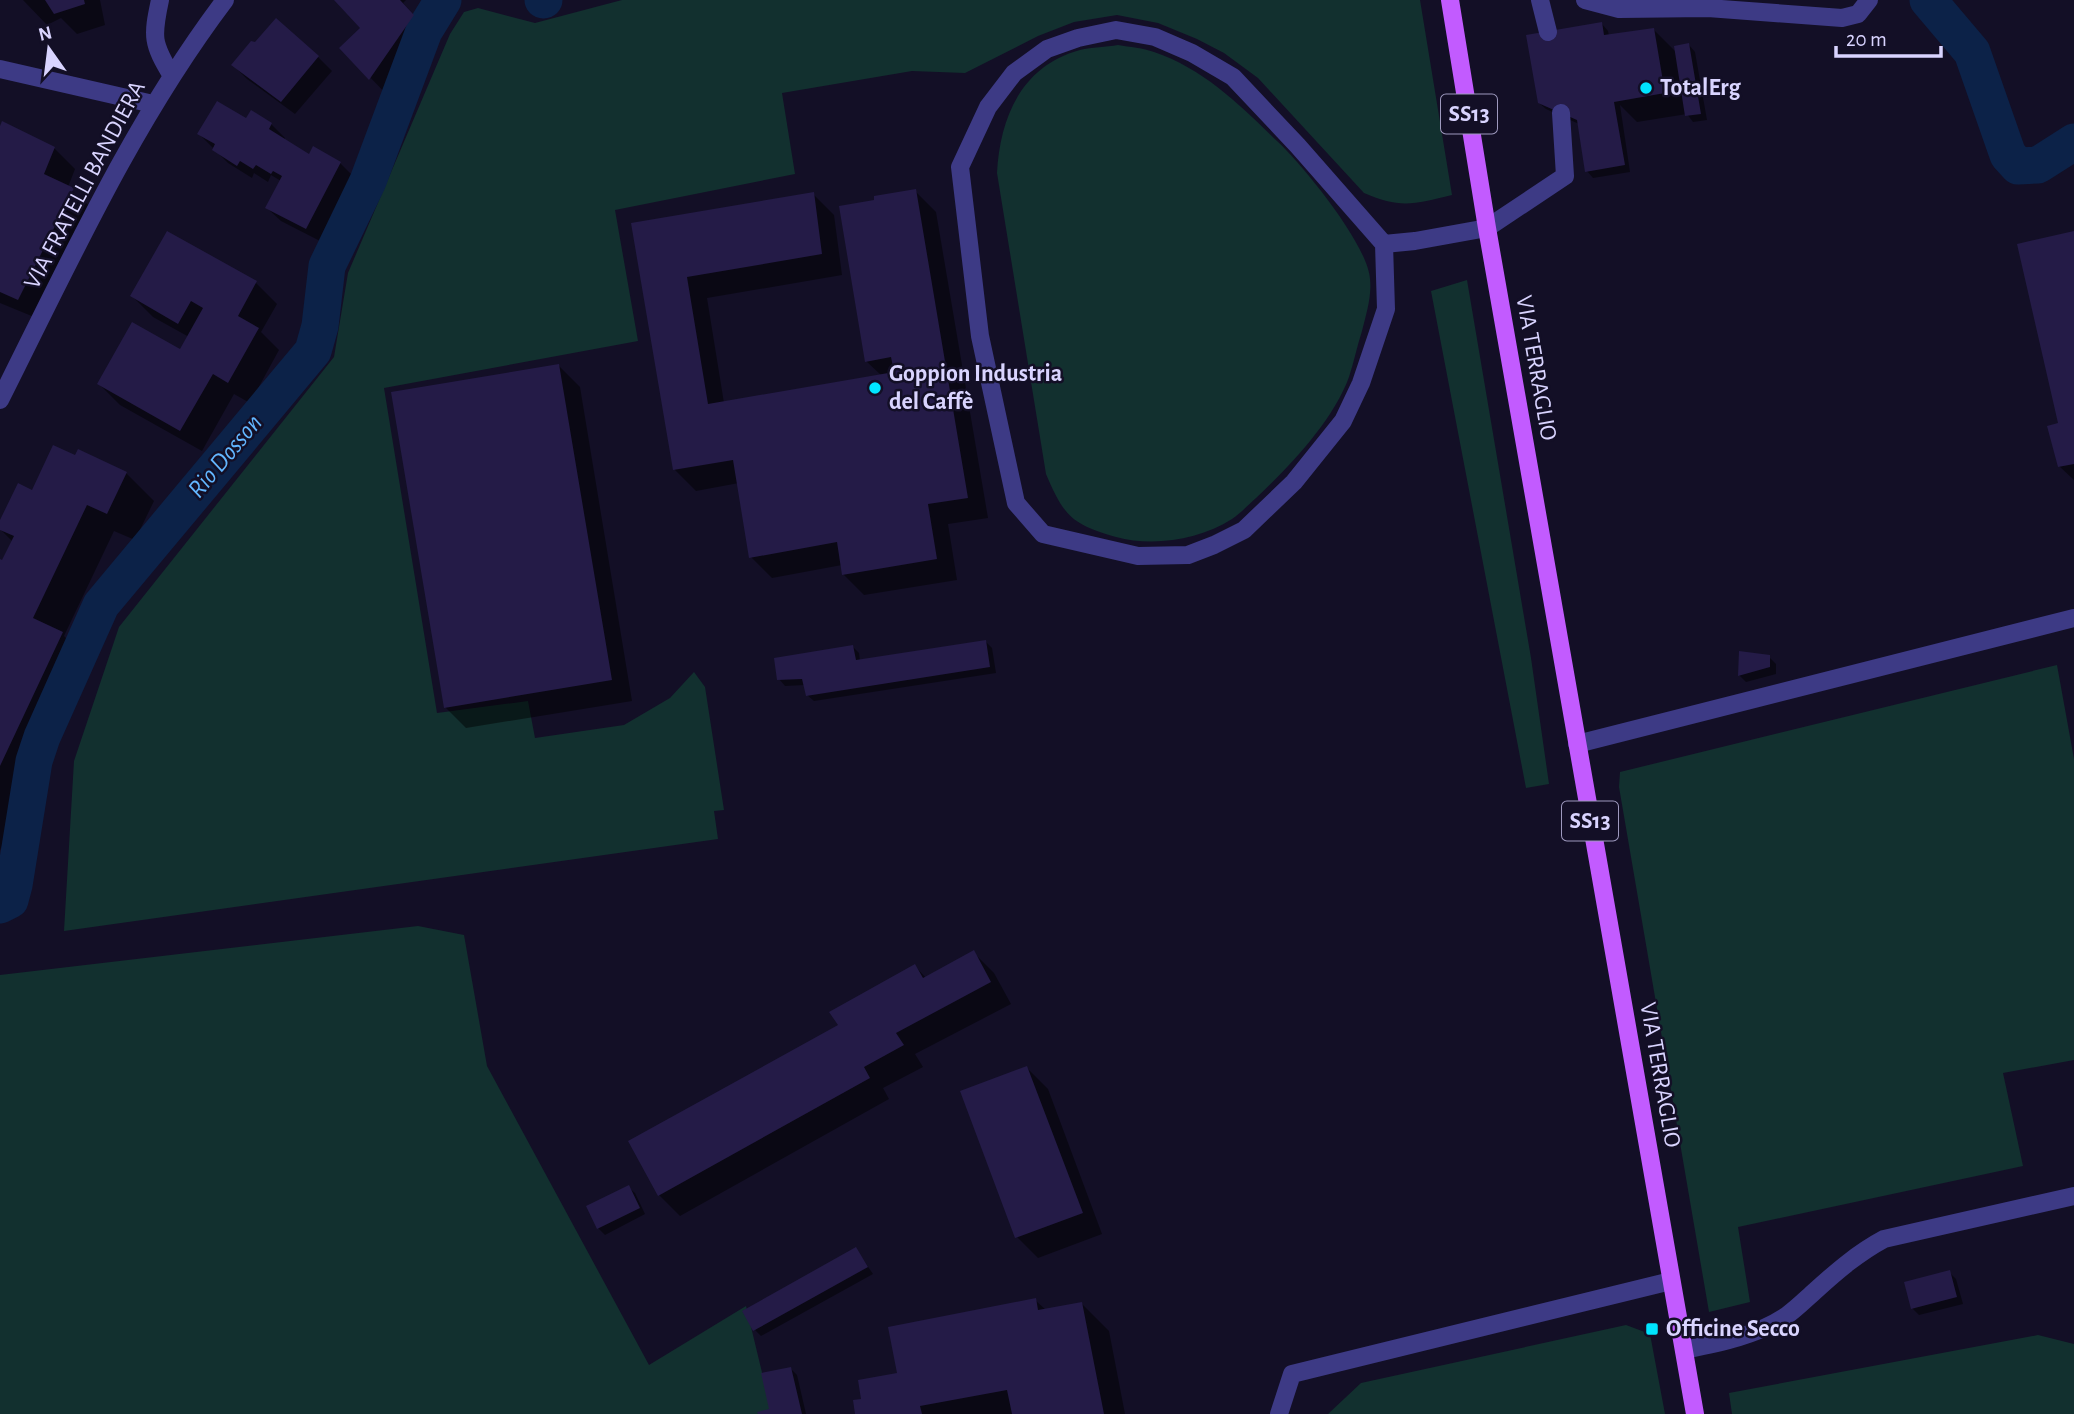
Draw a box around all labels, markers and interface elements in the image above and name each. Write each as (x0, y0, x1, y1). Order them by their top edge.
north arrow (14, 14, 84, 84)
scale bar (1836, 14, 1941, 58)
text: N (37, 23, 54, 45)
text: 20 m (1846, 29, 1887, 50)
place label: TotalErg (1660, 76, 1742, 100)
street label: VIA FRATELLI BANDIERA (20, 77, 150, 293)
marker: TotalErg (1638, 80, 1654, 96)
road number: SS13 (1441, 94, 1497, 134)
street label: VIA TERRAGLIO (1511, 294, 1561, 442)
place label: Goppion Industria del Caffè (889, 362, 1062, 414)
marker: Goppion Industria del Caffè (867, 380, 883, 396)
water label: Rio Dosson (183, 409, 267, 503)
road number: SS13 (1562, 802, 1618, 841)
street label: VIA TERRAGLIO (1635, 1001, 1685, 1149)
place label: Officine Secco (1666, 1317, 1800, 1341)
marker: Officine Secco (1644, 1321, 1660, 1337)

